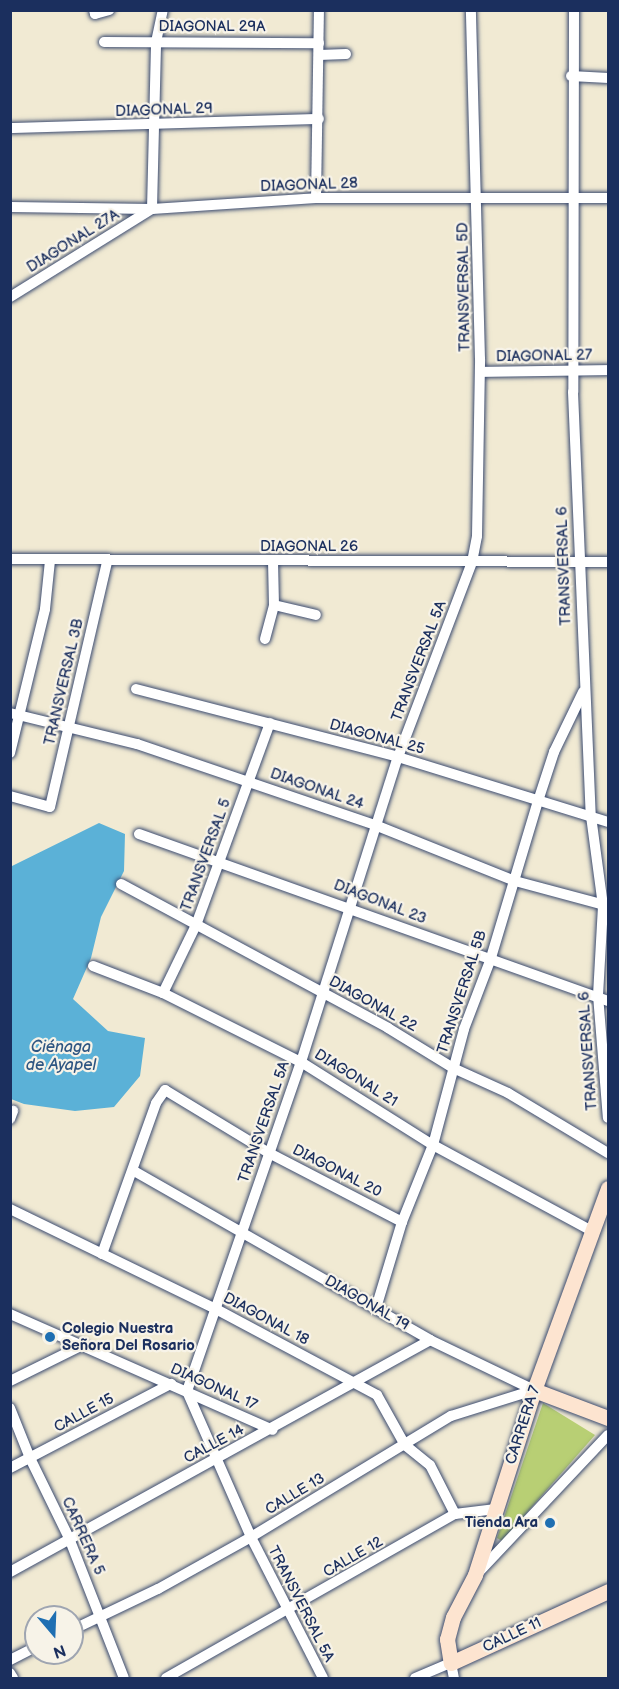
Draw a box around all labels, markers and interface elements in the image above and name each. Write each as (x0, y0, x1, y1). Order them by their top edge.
street label: DIAGONAL 29A (159, 18, 265, 36)
street label: DIAGONAL 29 (115, 99, 213, 121)
street label: DIAGONAL 28 (260, 174, 358, 196)
street label: DIAGONAL 27A (23, 205, 123, 277)
street label: TRANSVERSAL 5D (454, 222, 474, 352)
street label: DIAGONAL 27 (496, 346, 592, 366)
street label: TRANSVERSAL 6 (553, 506, 575, 626)
street label: DIAGONAL 26 (260, 538, 358, 556)
street label: TRANSVERSAL 5A (388, 598, 450, 724)
street label: TRANSVERSAL 3B (41, 617, 87, 747)
street label: DIAGONAL 25 (328, 716, 426, 758)
street label: DIAGONAL 24 (268, 765, 366, 813)
street label: TRANSVERSAL 5 (177, 796, 235, 914)
street label: DIAGONAL 23 (331, 876, 429, 928)
street label: TRANSVERSAL 5B (434, 928, 490, 1056)
street label: DIAGONAL 22 (326, 972, 420, 1036)
street label: TRANSVERSAL 6 (575, 991, 601, 1111)
water label: Ciénaga de Ayapel (26, 1038, 96, 1076)
street label: DIAGONAL 21 (311, 1045, 401, 1111)
street label: TRANSVERSAL 5A (235, 1059, 293, 1185)
street label: DIAGONAL 20 (289, 1141, 385, 1201)
street label: DIAGONAL 19 (322, 1272, 412, 1334)
street label: DIAGONAL 18 (220, 1289, 312, 1349)
place label: Colegio Nuestra Señora Del Rosario (62, 1319, 195, 1354)
marker: Colegio Nuestra Señora Del Rosario (43, 1330, 57, 1344)
street label: DIAGONAL 17 (168, 1360, 260, 1414)
street label: CARRERA 7 (502, 1383, 544, 1467)
street label: CALLE 15 (51, 1390, 117, 1436)
street label: CALLE 14 (181, 1421, 247, 1467)
street label: CALLE 13 (262, 1469, 328, 1519)
street label: CARRERA 5 (58, 1494, 108, 1578)
place label: Tienda Ara (465, 1514, 538, 1532)
marker: Tienda Ara (543, 1516, 557, 1530)
street label: CALLE 12 (320, 1533, 386, 1581)
street label: TRANSVERSAL 5A (264, 1543, 338, 1665)
north arrow (24, 1605, 84, 1665)
street label: CALLE 11 (480, 1614, 544, 1656)
text: N (51, 1640, 68, 1662)

